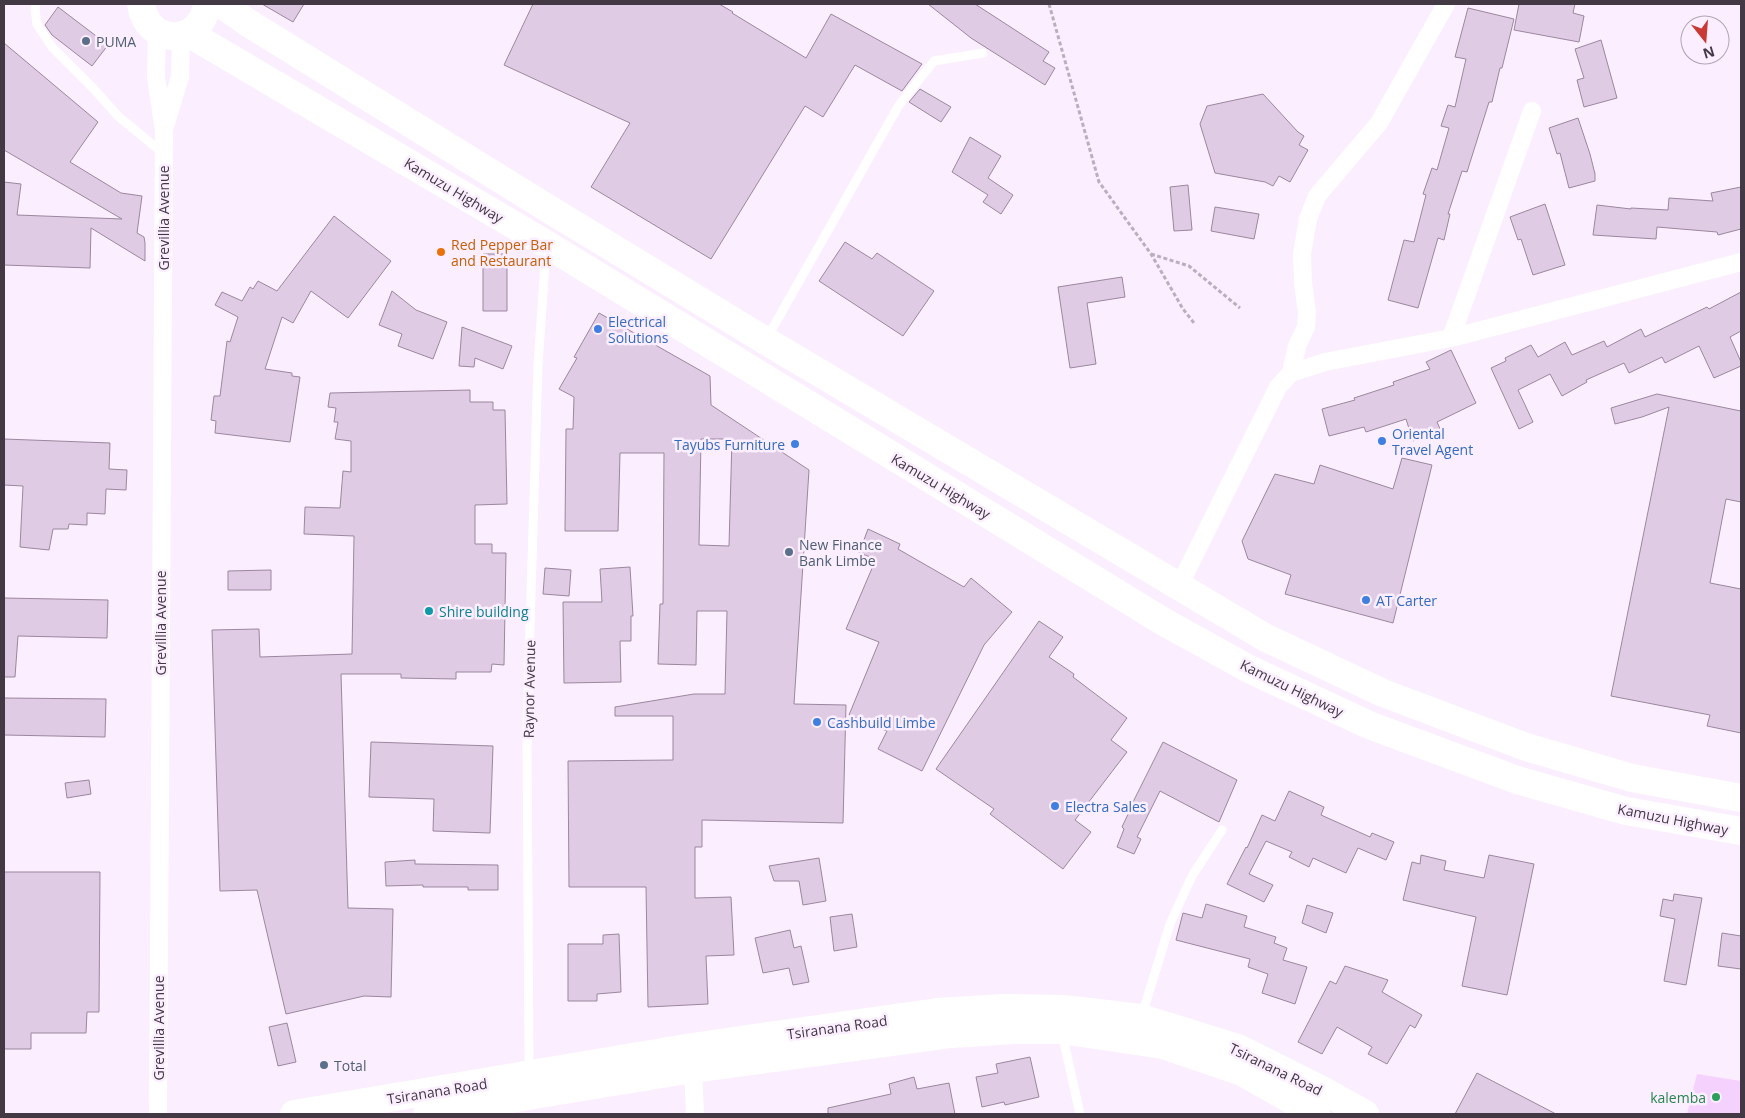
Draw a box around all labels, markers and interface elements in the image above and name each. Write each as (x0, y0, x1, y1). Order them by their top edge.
north arrow (1680, 15, 1730, 65)
place label: PUMA (96, 32, 136, 51)
marker: PUMA (80, 35, 92, 47)
text: N (1701, 42, 1717, 64)
street label: Kamuzu Highway (401, 153, 508, 228)
street label: Grevillia Avenue (154, 165, 173, 271)
place label: Red Pepper Bar and Restaurant (451, 235, 553, 270)
marker: Red Pepper Bar and Restaurant (435, 246, 447, 258)
place label: Electrical Solutions (608, 312, 669, 347)
marker: Electrical Solutions (592, 323, 604, 335)
place label: Oriental Travel Agent (1392, 424, 1473, 459)
place label: Tayubs Furniture (674, 435, 785, 454)
marker: Oriental Travel Agent (1376, 435, 1388, 447)
marker: Tayubs Furniture (789, 438, 801, 450)
street label: Kamuzu Highway (888, 449, 995, 524)
place label: New Finance Bank Limbe (799, 535, 882, 570)
marker: New Finance Bank Limbe (783, 546, 795, 558)
street label: Grevillia Avenue (151, 570, 170, 676)
place label: AT Carter (1376, 591, 1437, 610)
marker: AT Carter (1360, 594, 1372, 606)
place label: Shire building (439, 602, 529, 621)
marker: Shire building (423, 605, 435, 617)
street label: Raynor Avenue (519, 639, 539, 738)
street label: Kamuzu Highway (1237, 655, 1348, 722)
place label: Cashbuild Limbe (827, 713, 936, 732)
marker: Cashbuild Limbe (811, 716, 823, 728)
place label: Electra Sales (1065, 797, 1147, 816)
street label: Kamuzu Highway (1616, 799, 1731, 839)
marker: Electra Sales (1049, 800, 1061, 812)
street label: Grevillia Avenue (149, 975, 168, 1081)
street label: Tsiranana Road (786, 1011, 888, 1043)
street label: Tsiranana Road (1226, 1038, 1326, 1100)
place label: Total (334, 1056, 366, 1075)
marker: Total (318, 1059, 330, 1071)
street label: Tsiranana Road (386, 1074, 488, 1108)
place label: kalemba (1650, 1088, 1706, 1107)
marker: kalemba (1710, 1091, 1722, 1103)

